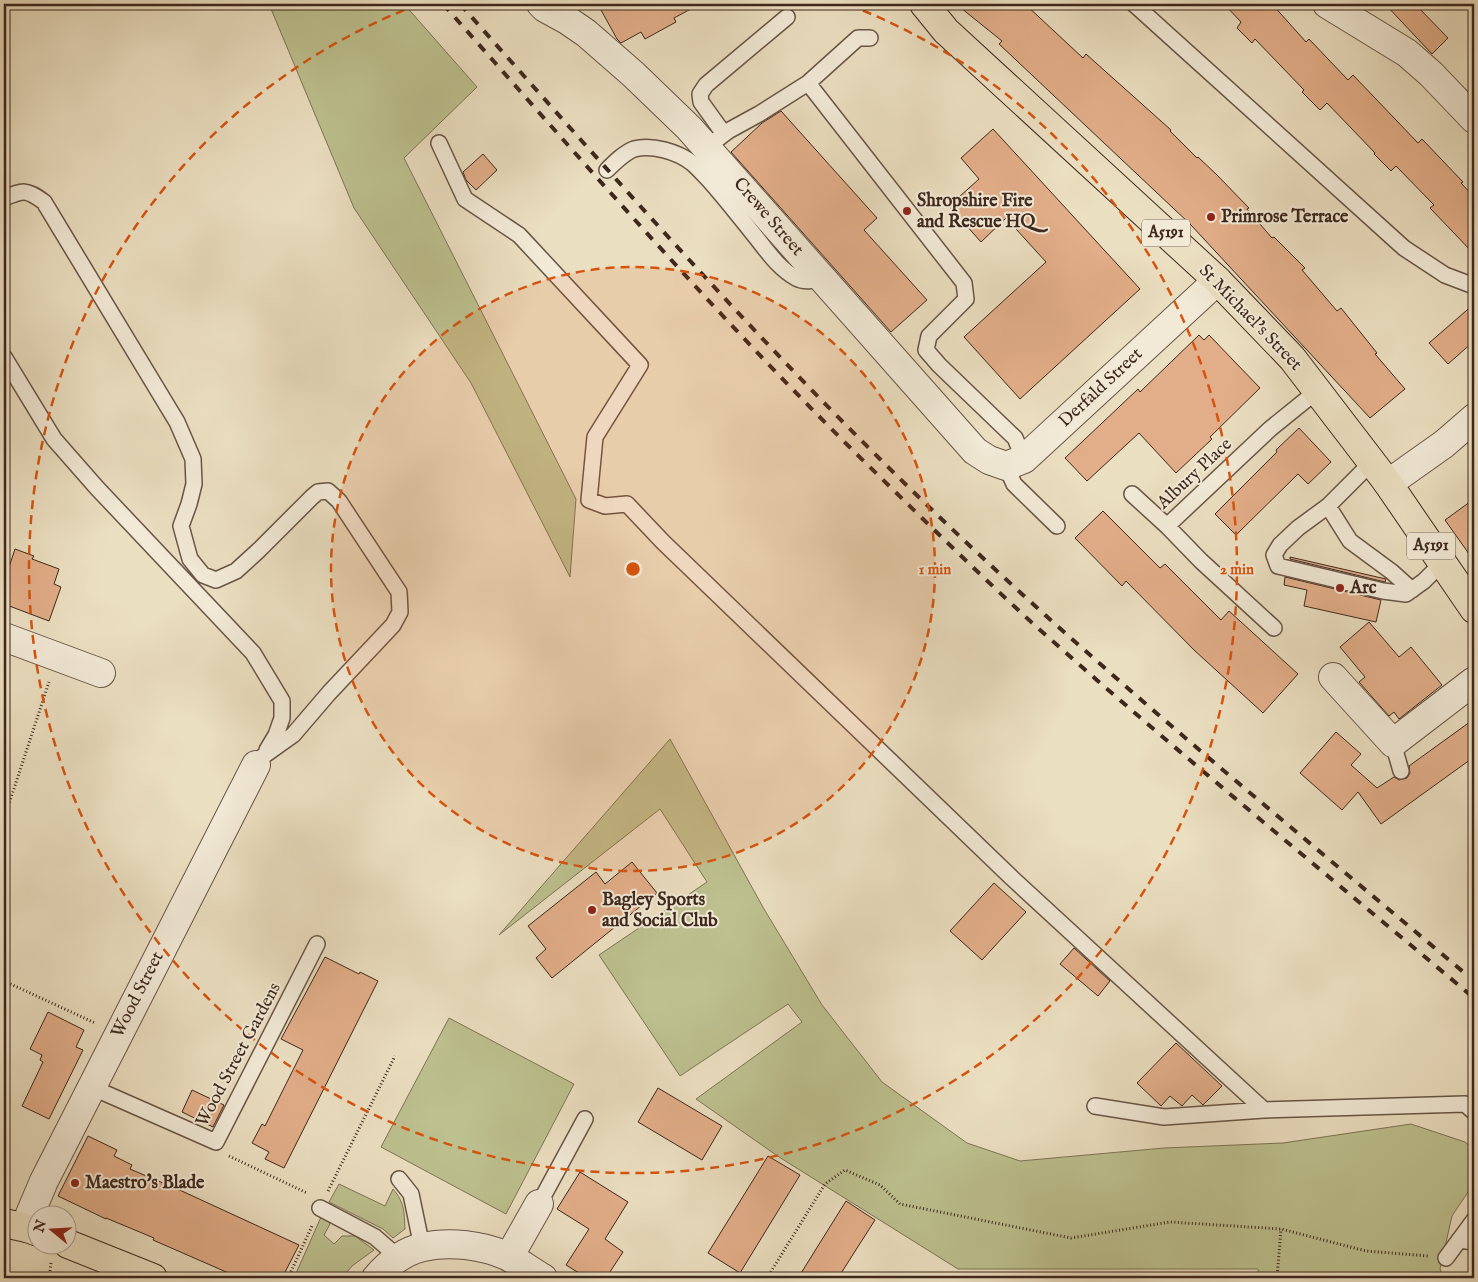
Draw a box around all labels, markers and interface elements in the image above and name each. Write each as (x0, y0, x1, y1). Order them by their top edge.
street label: Crewe Street (728, 173, 808, 261)
place label: Shropshire Fire and Rescue HQ (917, 190, 1049, 234)
marker: Shropshire Fire and Rescue HQ (901, 205, 913, 217)
place label: Primrose Terrace (1221, 206, 1349, 229)
marker: Primrose Terrace (1205, 211, 1217, 223)
road number: A5191 (1142, 220, 1190, 247)
street label: St Michael's Street (1193, 260, 1307, 376)
street label: Derfald Street (1054, 343, 1148, 433)
street label: Albury Place (1152, 433, 1237, 515)
road number: A5191 (1407, 532, 1455, 560)
centre of rings (624, 560, 642, 578)
text: 1 min (919, 560, 951, 579)
text: 2 min (1220, 560, 1254, 579)
place label: Arc (1349, 577, 1377, 600)
marker: Arc (1334, 582, 1346, 594)
place label: Bagley Sports and Social Club (602, 889, 718, 933)
marker: Bagley Sports and Social Club (586, 904, 598, 916)
street label: Wood Street (106, 948, 170, 1042)
street label: Wood Street Gardens (191, 979, 287, 1131)
place label: Maestro's Blade (85, 1172, 205, 1195)
marker: Maestro's Blade (69, 1177, 81, 1189)
north arrow (28, 1204, 78, 1254)
text: N (30, 1218, 51, 1236)

